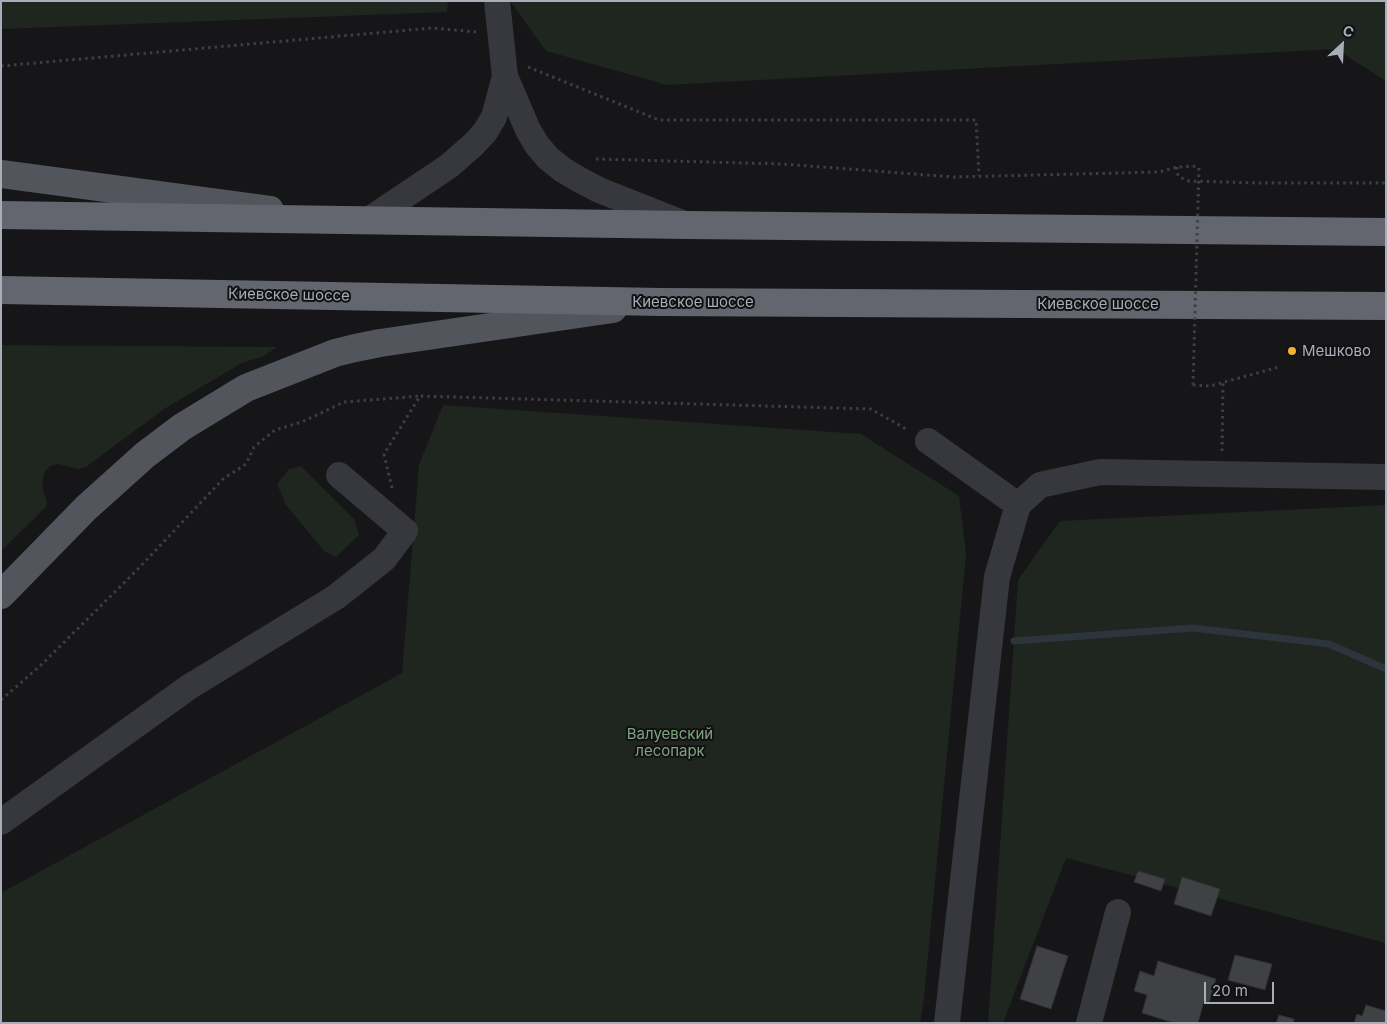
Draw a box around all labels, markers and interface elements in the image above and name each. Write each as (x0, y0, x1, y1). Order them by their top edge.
north arrow (1317, 20, 1367, 70)
text: С (1340, 21, 1357, 41)
street label: Киевское шоссе (228, 285, 350, 305)
street label: Киевское шоссе (632, 293, 754, 311)
street label: Киевское шоссе (1037, 295, 1159, 313)
place label: Мешково (1302, 342, 1371, 360)
marker: Мешково (1286, 345, 1298, 357)
park label: Валуевский лесопарк (627, 725, 713, 760)
scale bar (1207, 972, 1277, 1004)
text: 20 m (1212, 981, 1248, 1000)

